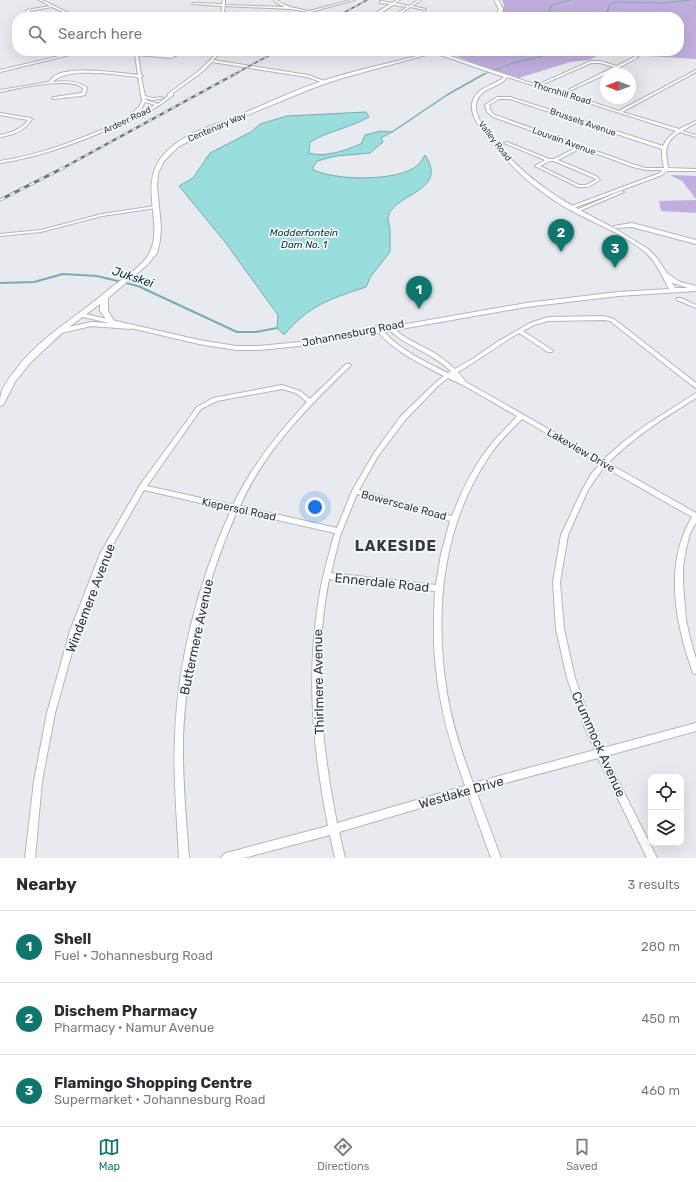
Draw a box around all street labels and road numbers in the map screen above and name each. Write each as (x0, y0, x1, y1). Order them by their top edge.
street label: Thornhill Road (532, 79, 592, 107)
street label: Ardeer Road (102, 105, 152, 135)
street label: Brussels Avenue (549, 106, 617, 138)
street label: Centenary Way (186, 110, 248, 144)
street label: Valley Road (476, 119, 514, 163)
street label: Louvain Avenue (531, 125, 597, 157)
street label: Johannesburg Road (301, 317, 405, 350)
street label: Lakeview Drive (545, 426, 617, 475)
street label: Bowerscale Road (360, 488, 448, 523)
street label: Kiepersol Road (201, 495, 277, 524)
street label: Windemere Avenue (63, 541, 118, 655)
street label: Ennerdale Road (334, 570, 430, 595)
street label: Buttermere Avenue (177, 578, 216, 696)
street label: Thirlmere Avenue (310, 629, 327, 735)
street label: Crummock Avenue (568, 689, 629, 799)
street label: Westlake Drive (417, 773, 505, 812)

